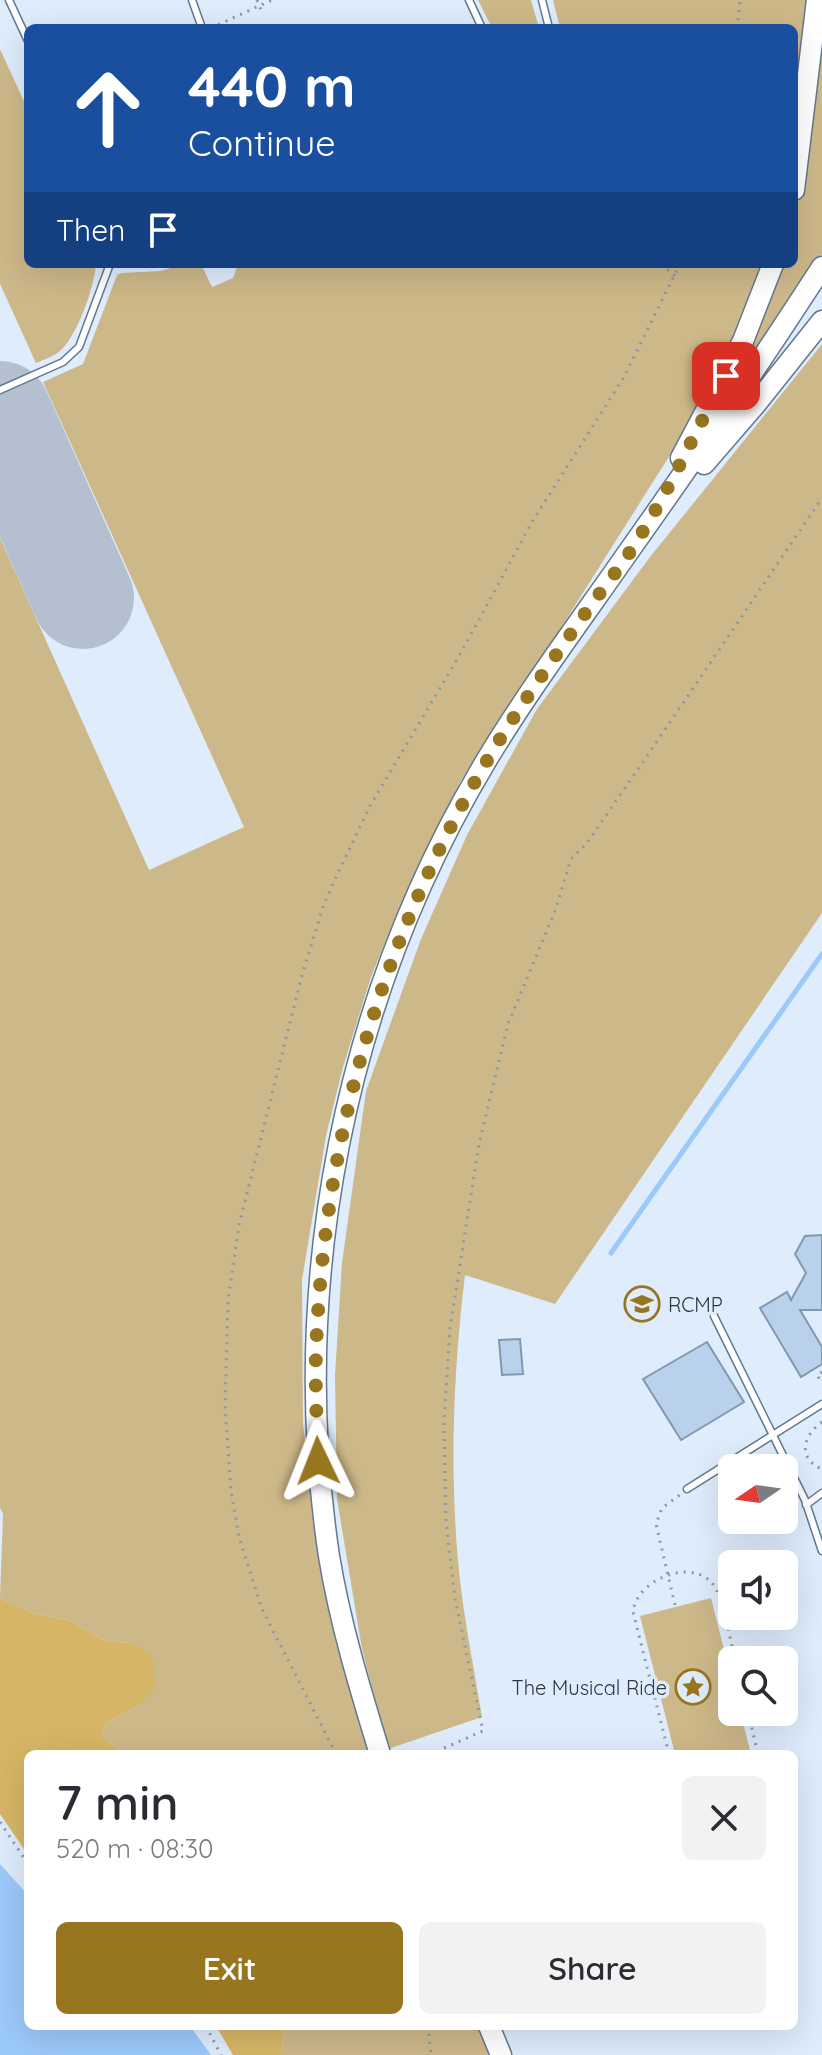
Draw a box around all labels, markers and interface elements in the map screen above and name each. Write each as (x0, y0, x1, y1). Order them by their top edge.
text: 440 m (188, 51, 356, 121)
icon: ahead (56, 56, 160, 160)
text: Continue (188, 120, 336, 165)
icon: arrive (141, 208, 185, 252)
text: Then (56, 211, 125, 249)
pin (692, 342, 760, 410)
icon: arrive (704, 354, 748, 398)
school or university icon: RCMP (623, 1285, 661, 1323)
place label: RCMP (668, 1292, 723, 1317)
position arrow (276, 1419, 360, 1503)
north arrow (718, 1454, 798, 1534)
map controls (718, 1454, 798, 1726)
button: sound (718, 1550, 798, 1630)
button: search (718, 1646, 798, 1726)
place icon: The Musical Ride (674, 1668, 712, 1706)
place label: The Musical Ride (512, 1675, 667, 1700)
text: 7 min (56, 1772, 179, 1832)
button: close (682, 1776, 766, 1860)
text: 520 m · 08:30 (56, 1832, 214, 1865)
button: Exit (56, 1922, 403, 2014)
button: Share (419, 1922, 766, 2014)

